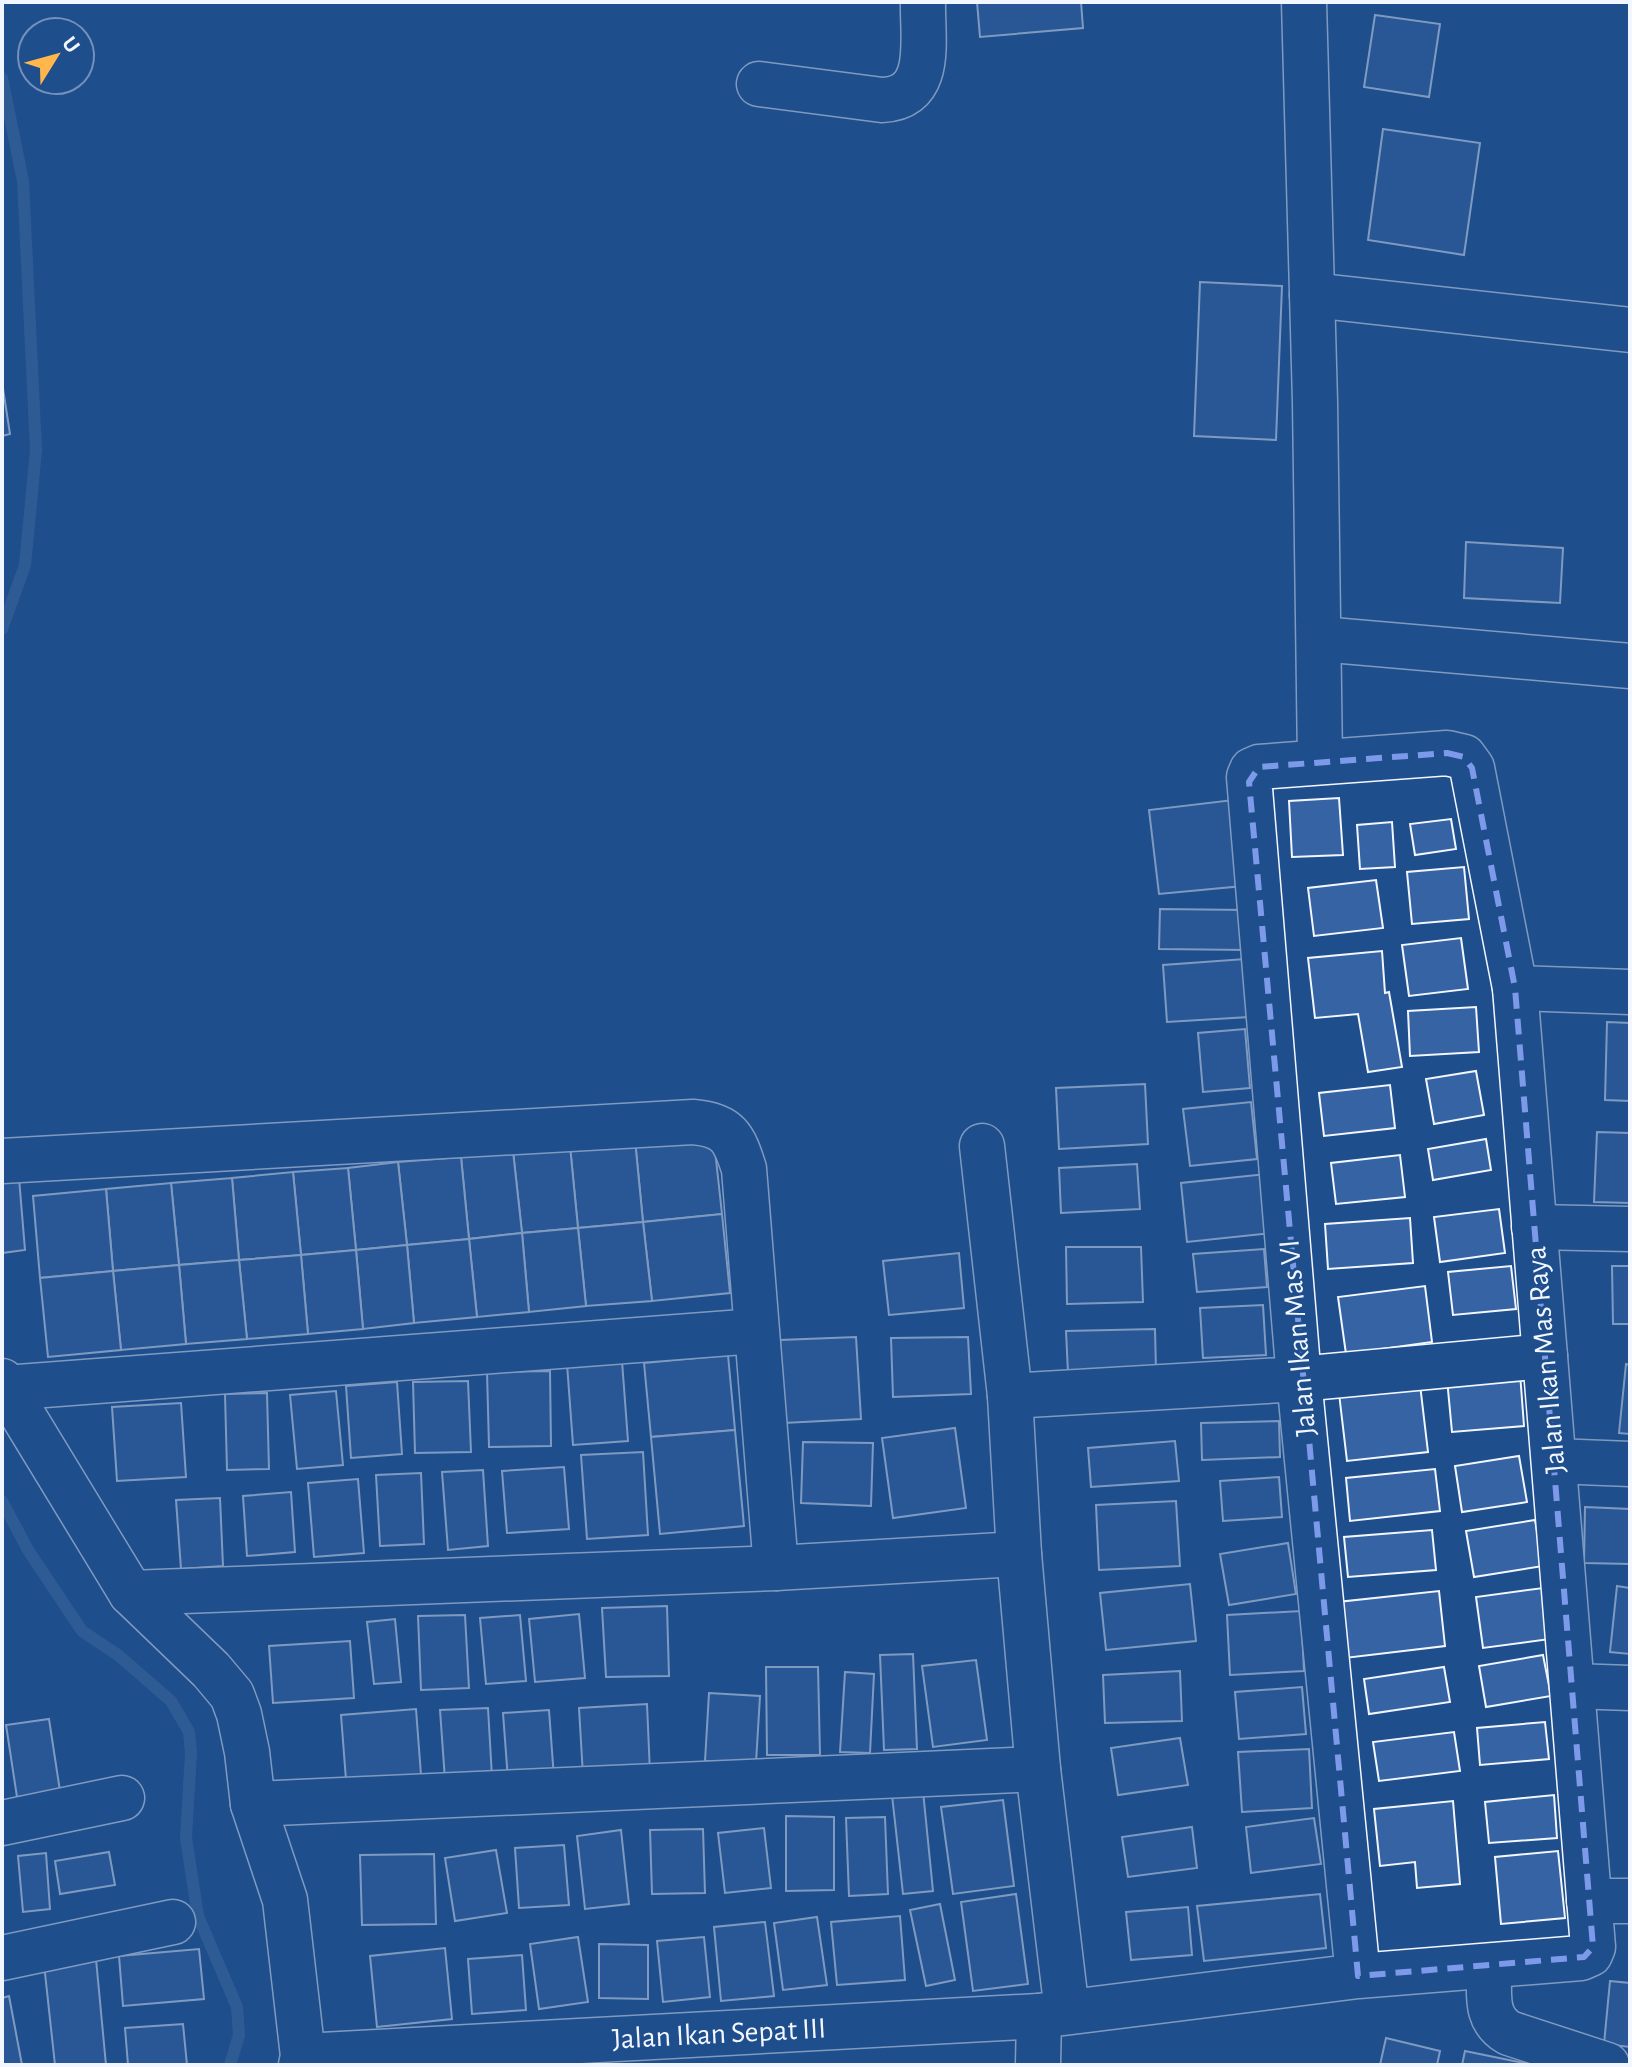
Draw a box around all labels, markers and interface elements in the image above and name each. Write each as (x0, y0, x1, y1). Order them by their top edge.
north arrow (16, 16, 96, 96)
text: U (58, 32, 84, 57)
street label: Jalan Ikan Mas VI (1274, 1238, 1322, 1437)
street label: Jalan Ikan Mas Raya (1521, 1245, 1571, 1475)
street label: Jalan Ikan Sepat III (611, 2013, 827, 2055)

